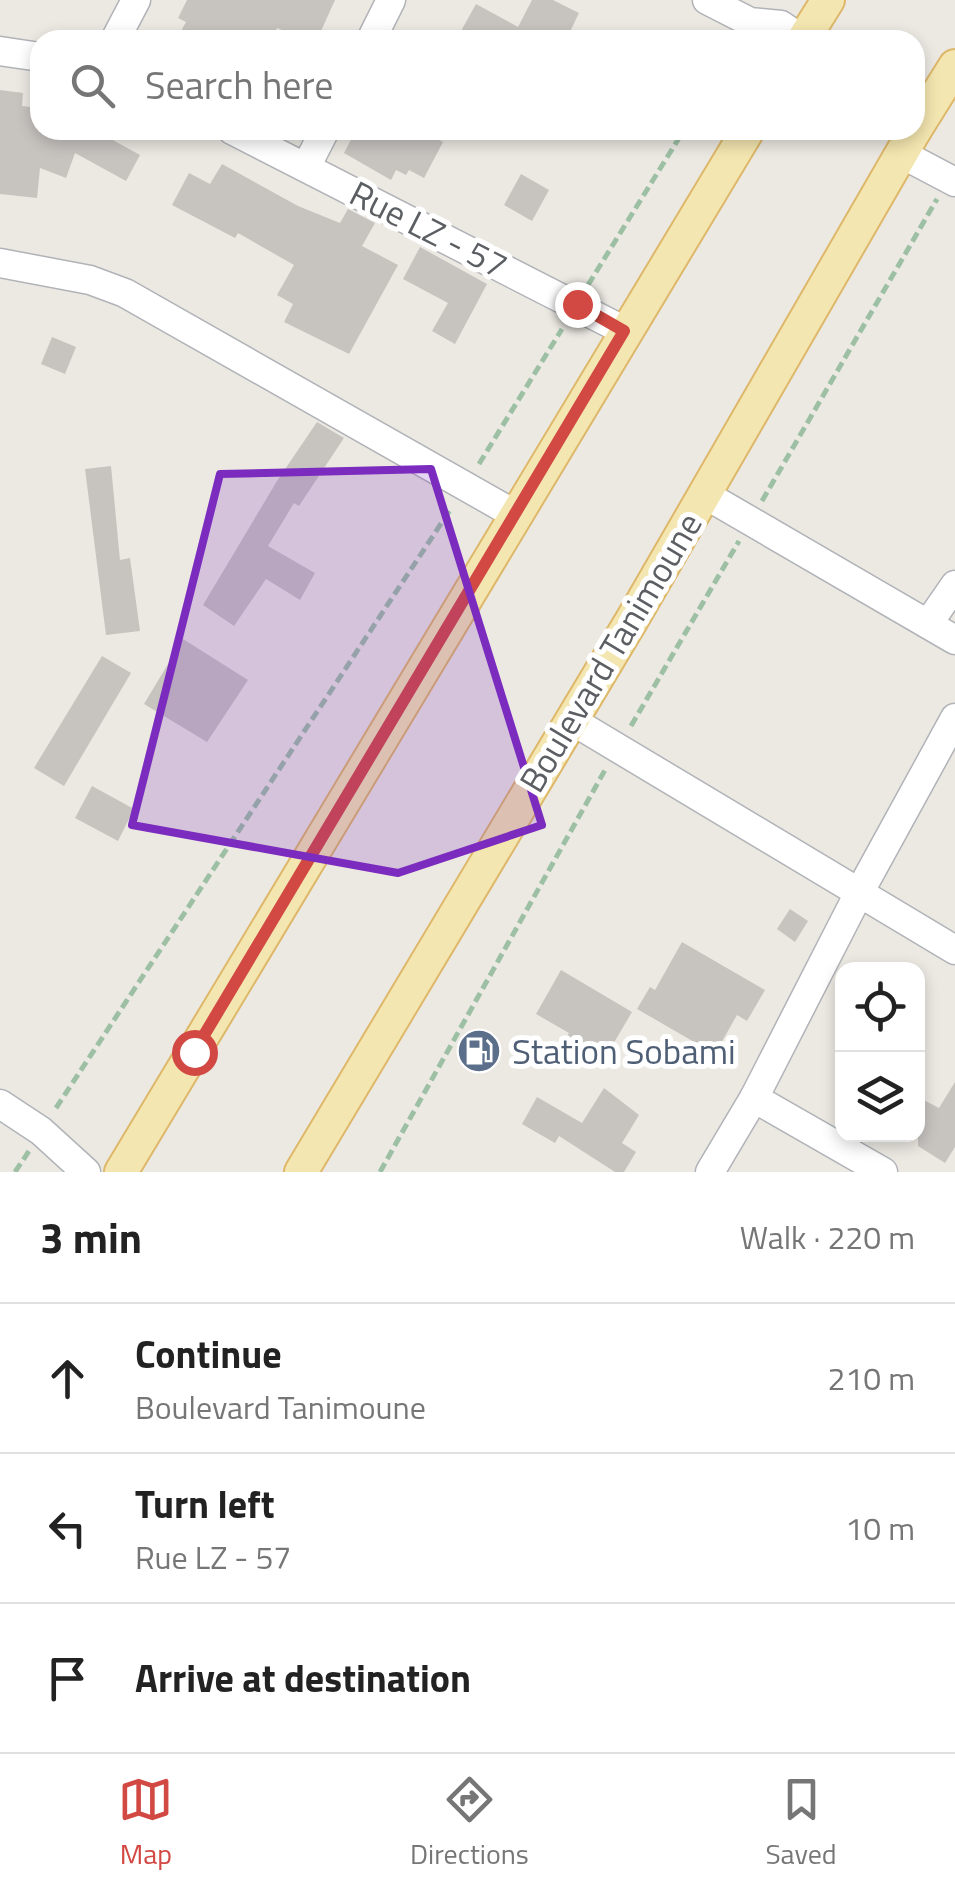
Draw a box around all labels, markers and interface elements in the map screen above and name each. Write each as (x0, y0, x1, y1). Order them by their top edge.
search box (30, 30, 925, 140)
text: Search here (145, 56, 333, 114)
icon: search (65, 58, 120, 113)
street label: Rue LZ - 57 (341, 166, 517, 292)
route end (555, 282, 601, 328)
street label: Boulevard Tanimoune (505, 502, 715, 802)
map controls (835, 962, 925, 1142)
button: locate (835, 962, 925, 1052)
place label: Station Sobami (512, 1024, 736, 1078)
fuel station icon: Station Sobami (456, 1028, 502, 1074)
route start (172, 1030, 218, 1076)
button: layers (835, 1052, 925, 1142)
text: 3 min (40, 1205, 142, 1269)
text: Walk · 220 m (740, 1213, 915, 1261)
text: Continue (135, 1325, 282, 1383)
icon: ahead (40, 1351, 95, 1406)
text: 210 m (827, 1354, 915, 1402)
text: Boulevard Tanimoune (135, 1383, 426, 1431)
text: Turn left (135, 1475, 275, 1533)
icon: left (40, 1501, 95, 1556)
text: 10 m (845, 1504, 915, 1552)
text: Rue LZ - 57 (135, 1533, 291, 1581)
text: Arrive at destination (135, 1649, 471, 1707)
icon: arrive (40, 1651, 95, 1706)
tab: Map (118, 1772, 173, 1875)
tab: Directions (410, 1772, 529, 1875)
tab: Saved (765, 1772, 837, 1875)

